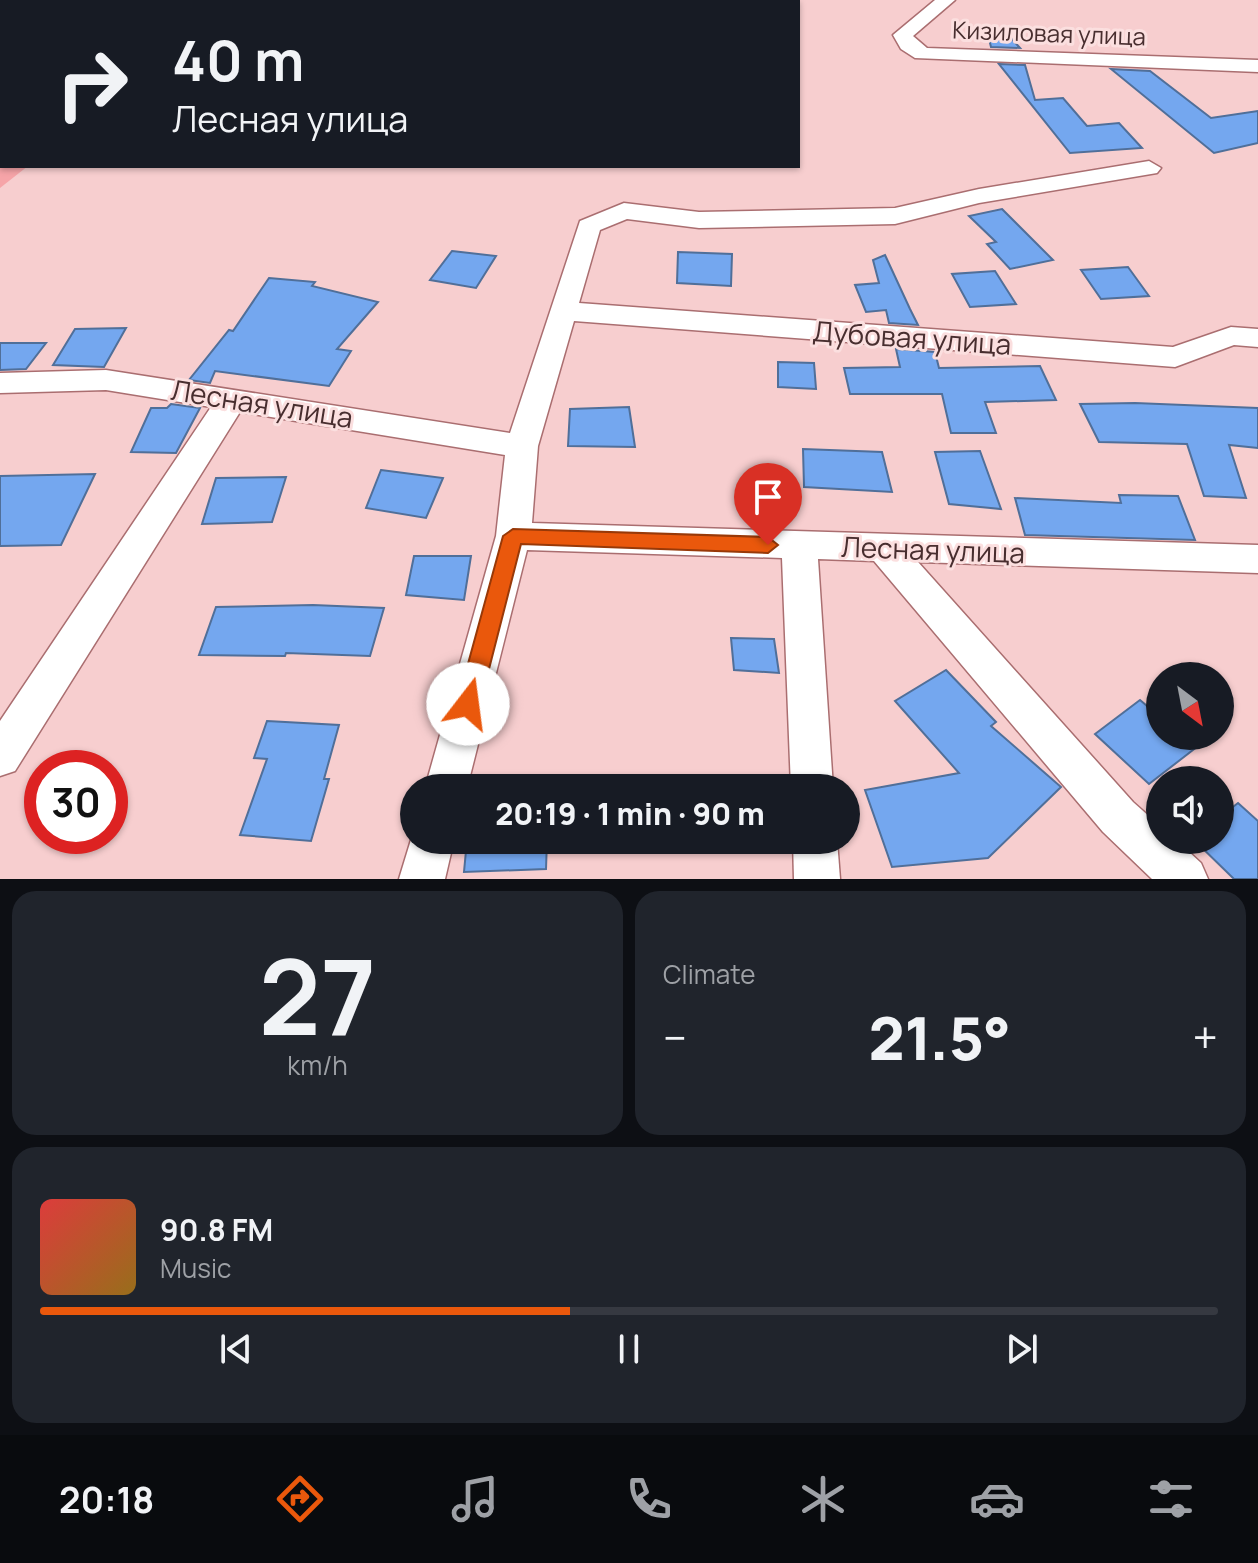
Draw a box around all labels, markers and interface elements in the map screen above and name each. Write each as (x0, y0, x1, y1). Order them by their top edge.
street label: Кизиловая улица (952, 13, 1146, 52)
text: 40 m (172, 21, 304, 98)
icon: right (40, 32, 144, 136)
text: Лесная улица (172, 94, 408, 143)
street label: Дубовая улица (811, 311, 1013, 363)
street label: Лесная улица (168, 370, 356, 436)
pin (734, 463, 802, 545)
icon: arrive (746, 475, 790, 519)
street label: Лесная улица (841, 527, 1026, 571)
position arrow (426, 662, 510, 746)
north arrow (1146, 662, 1234, 750)
map controls (1146, 662, 1234, 854)
speed limit sign: 30 (24, 750, 128, 854)
button: sound (1146, 766, 1234, 854)
text: 20:19 · 1 min · 90 m (495, 793, 765, 834)
text: 27 (259, 924, 376, 1066)
text: Climate (663, 956, 755, 992)
text: 21.5° (868, 996, 1011, 1078)
text: − (663, 1007, 687, 1067)
text: + (1193, 1007, 1218, 1067)
text: km/h (287, 1047, 348, 1083)
text: 90.8 FM (160, 1209, 273, 1250)
text: Music (160, 1250, 231, 1286)
icon: previous (214, 1327, 258, 1371)
icon: pause (607, 1327, 651, 1371)
icon: next (1000, 1327, 1044, 1371)
icon: directions (272, 1471, 328, 1527)
icon: music (447, 1471, 503, 1527)
icon: phone (621, 1471, 677, 1527)
icon: climate (795, 1471, 851, 1527)
icon: car (969, 1471, 1025, 1527)
icon: filters (1143, 1471, 1199, 1527)
text: 20:18 (59, 1475, 154, 1524)

